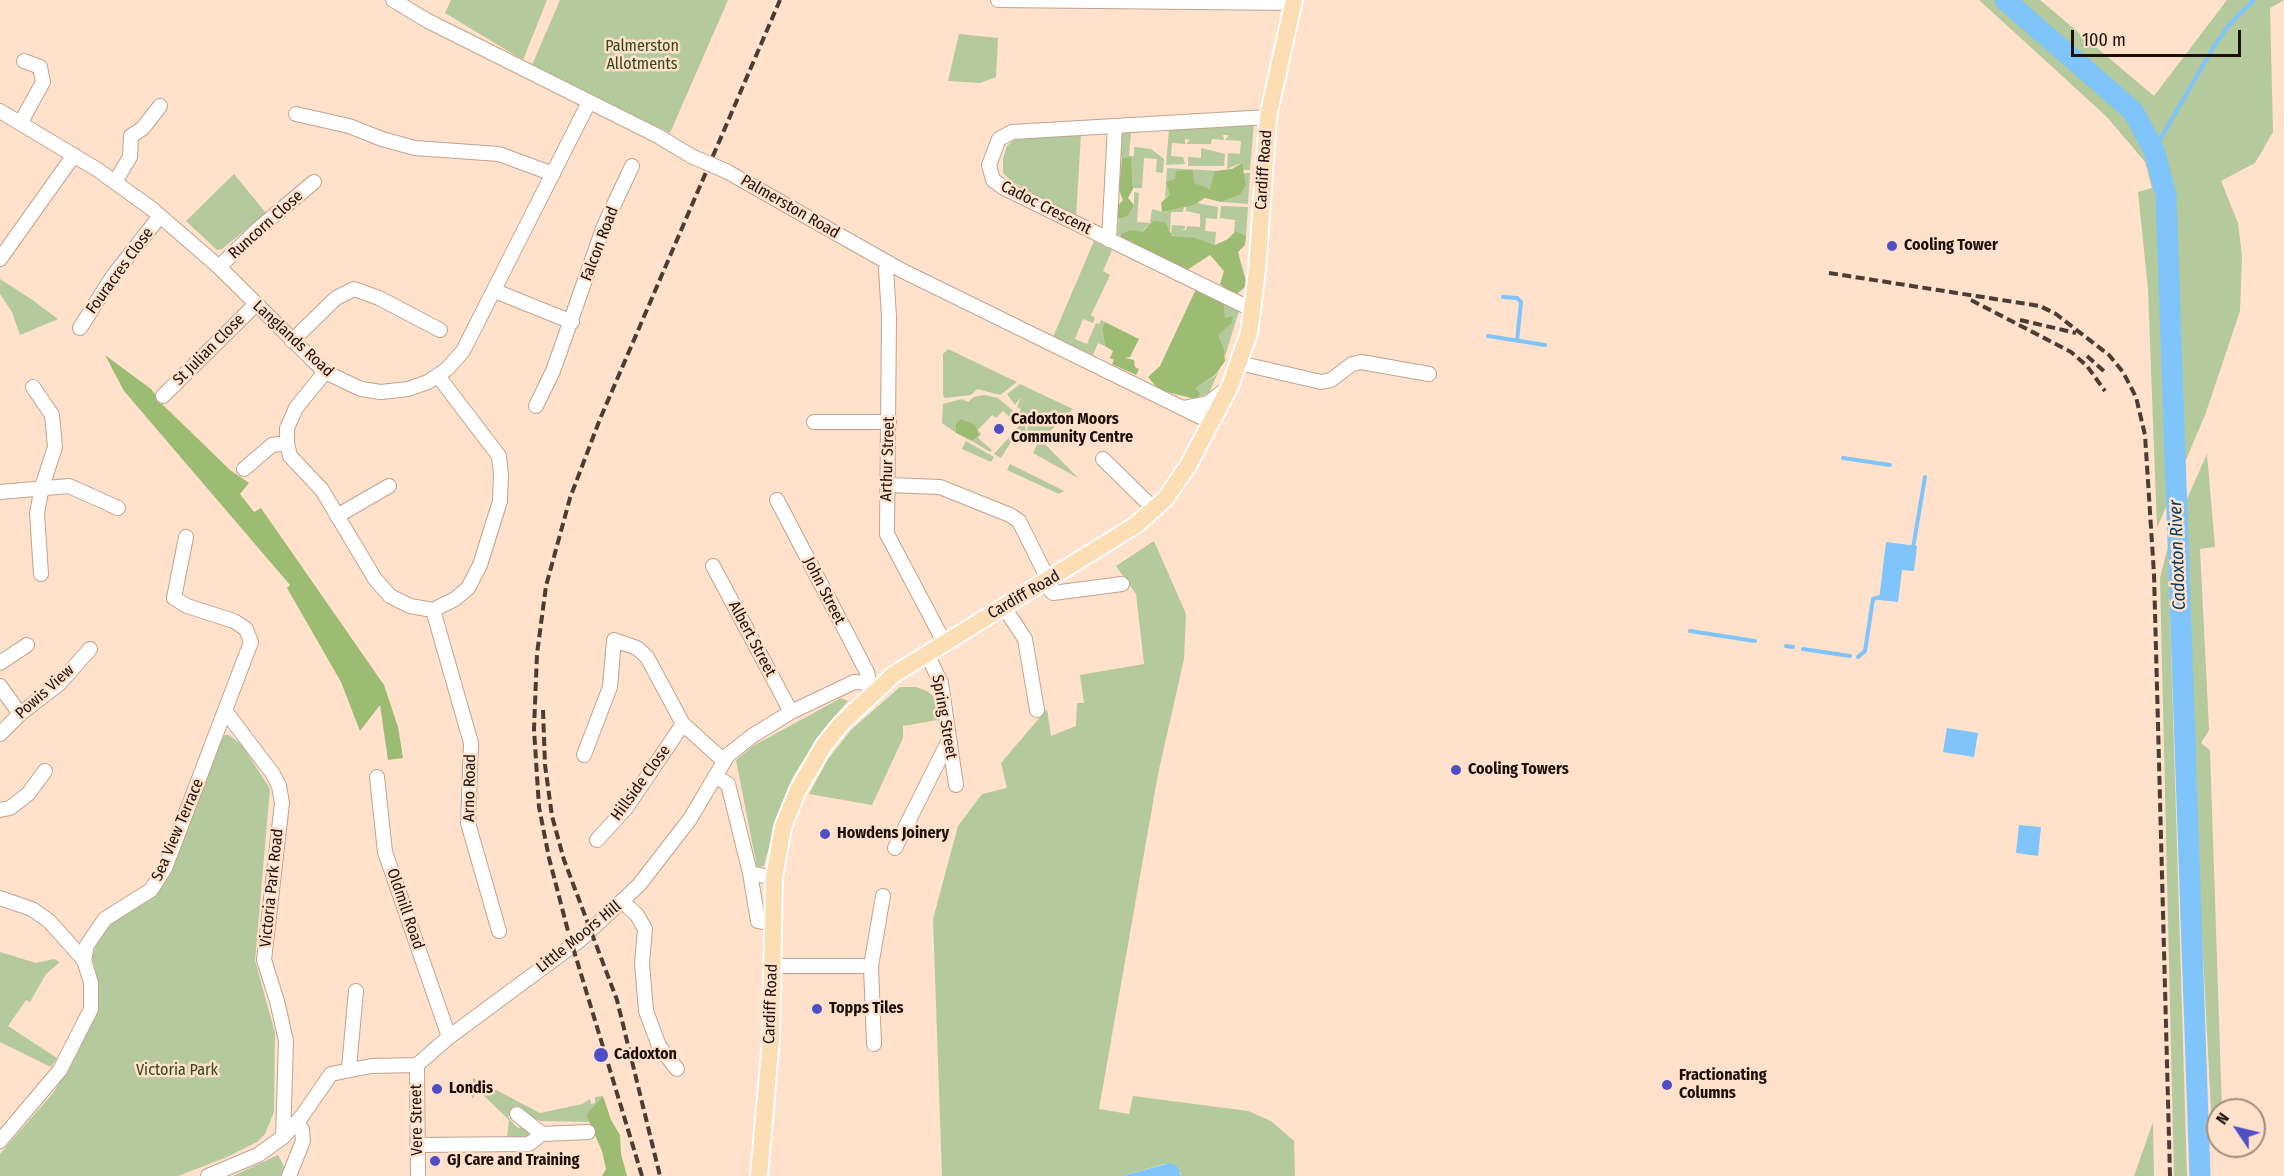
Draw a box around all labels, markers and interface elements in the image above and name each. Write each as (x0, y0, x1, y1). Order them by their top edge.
scale bar (2074, 18, 2244, 56)
text: 100 m (2082, 29, 2126, 51)
park label: Palmerston Allotments (605, 37, 679, 75)
street label: Cardiff Road (1252, 129, 1276, 211)
street label: Palmerston Road (737, 171, 843, 243)
street label: Cadoc Crescent (997, 177, 1095, 239)
street label: Runcorn Close (225, 187, 307, 263)
street label: Falcon Road (577, 204, 623, 284)
street label: Fouracres Close (82, 224, 158, 318)
place label: Cooling Tower (1904, 236, 1998, 256)
marker: Cooling Tower (1885, 239, 1899, 253)
street label: Langlands Road (249, 297, 337, 381)
street label: St Julian Close (169, 310, 249, 390)
place label: Cadoxton Moors Community Centre (1011, 410, 1133, 448)
street label: Arthur Street (877, 416, 899, 502)
marker: Cadoxton Moors Community Centre (992, 422, 1006, 436)
water label: Cadoxton River (2165, 500, 2191, 610)
street label: John Street (799, 554, 849, 628)
street label: Cardiff Road (984, 567, 1064, 623)
street label: Albert Street (724, 598, 780, 680)
street label: Powis View (12, 661, 78, 723)
street label: Spring Street (927, 673, 961, 761)
street label: Hillside Close (607, 742, 675, 824)
street label: Arno Road (460, 754, 480, 822)
place label: Cooling Towers (1468, 760, 1569, 780)
marker: Cooling Towers (1449, 763, 1463, 777)
street label: Sea View Terrace (148, 776, 208, 884)
place label: Howdens Joinery (837, 824, 949, 844)
marker: Howdens Joinery (818, 827, 832, 841)
street label: Victoria Park Road (256, 828, 288, 948)
street label: Oldmill Road (382, 866, 428, 952)
street label: Little Moors Hill (533, 897, 625, 977)
street label: Cardiff Road (760, 964, 782, 1044)
place label: Topps Tiles (829, 999, 904, 1019)
marker: Topps Tiles (810, 1002, 824, 1016)
place label: Cadoxton (614, 1045, 677, 1065)
marker: Cadoxton (592, 1046, 610, 1064)
park label: Victoria Park (136, 1061, 218, 1081)
place label: Fractionating Columns (1679, 1066, 1767, 1104)
marker: Fractionating Columns (1660, 1078, 1674, 1092)
place label: Londis (449, 1079, 493, 1099)
marker: Londis (430, 1082, 444, 1096)
street label: Vere Street (407, 1084, 427, 1156)
north arrow (2206, 1098, 2266, 1158)
text: N (2212, 1109, 2233, 1128)
place label: GJ Care and Training (447, 1151, 579, 1171)
marker: GJ Care and Training (428, 1154, 442, 1168)

